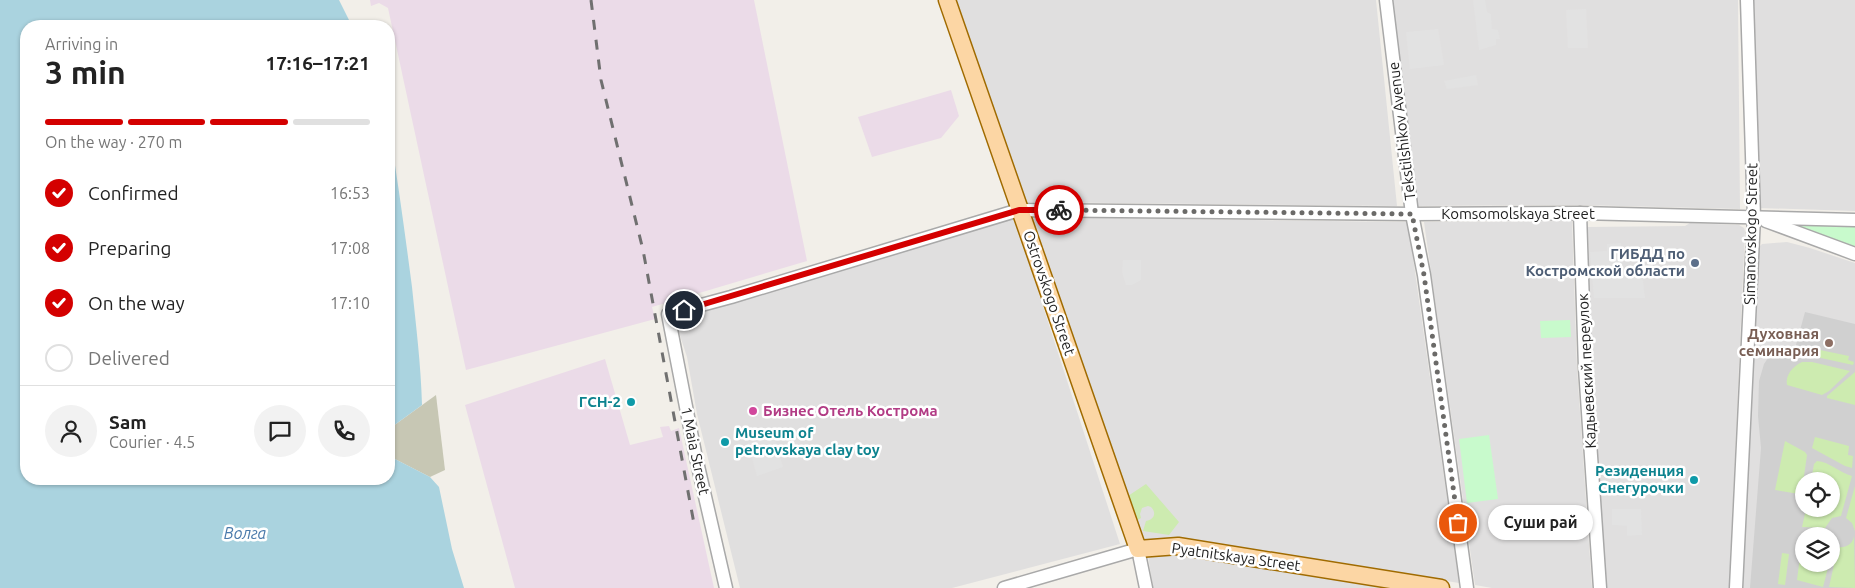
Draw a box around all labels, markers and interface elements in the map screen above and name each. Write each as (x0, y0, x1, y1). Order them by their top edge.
text: Arriving in (45, 35, 118, 53)
text: 17:16–17:21 (265, 52, 370, 74)
text: 3 min (45, 54, 126, 90)
street label: Tekstilshikov Avenue (1385, 61, 1418, 201)
text: On the way · 270 m (45, 133, 182, 151)
street label: Simanovskogo Street (1741, 163, 1760, 305)
icon: check (45, 179, 73, 207)
text: Confirmed (88, 182, 179, 204)
text: 16:53 (330, 184, 370, 202)
courier (1034, 185, 1084, 235)
icon: bike (1045, 196, 1073, 224)
street label: Komsomolskaya Street (1441, 205, 1595, 222)
street label: Ostrovskogo Street (1020, 228, 1079, 358)
icon: check (45, 234, 73, 262)
text: Preparing (88, 237, 172, 259)
text: 17:08 (330, 239, 370, 257)
place label: ГИБДД по Костромской области (1525, 245, 1685, 279)
marker: ГИБДД по Костромской области (1689, 257, 1701, 269)
icon: check (45, 289, 73, 317)
pin (663, 289, 705, 331)
text: On the way (88, 292, 185, 314)
street label: Кадыевский переулок (1574, 293, 1599, 449)
text: 17:10 (330, 294, 370, 312)
icon: home (670, 296, 698, 324)
place label: Духовная семинария (1739, 325, 1819, 359)
marker: Духовная семинария (1823, 337, 1835, 349)
text: Delivered (88, 347, 170, 369)
place label: ГСН-2 (579, 393, 621, 410)
marker: ГСН-2 (625, 396, 637, 408)
place label: Бизнес Отель Кострома (763, 402, 938, 419)
button: person (45, 405, 97, 457)
button: chat (254, 405, 306, 457)
button: phone (318, 405, 370, 457)
street label: 1 Maia Street (678, 405, 713, 496)
marker: Бизнес Отель Кострома (747, 405, 759, 417)
text: Sam (109, 411, 147, 433)
place label: Museum of petrovskaya clay toy (735, 424, 880, 458)
text: Courier · 4.5 (109, 433, 195, 451)
marker: Museum of petrovskaya clay toy (719, 436, 731, 448)
place label: Резиденция Снегурочки (1595, 462, 1684, 496)
map controls (1795, 472, 1840, 572)
button: locate (1795, 472, 1840, 517)
marker: Резиденция Снегурочки (1688, 474, 1700, 486)
pin (1437, 502, 1479, 544)
callout: Суши рай (1488, 506, 1593, 540)
icon: bag (1444, 509, 1472, 537)
text: Суши рай (1504, 513, 1577, 531)
water label: Волга (224, 524, 267, 542)
button: layers (1795, 527, 1840, 572)
street label: Pyatnitskaya Street (1170, 539, 1302, 574)

